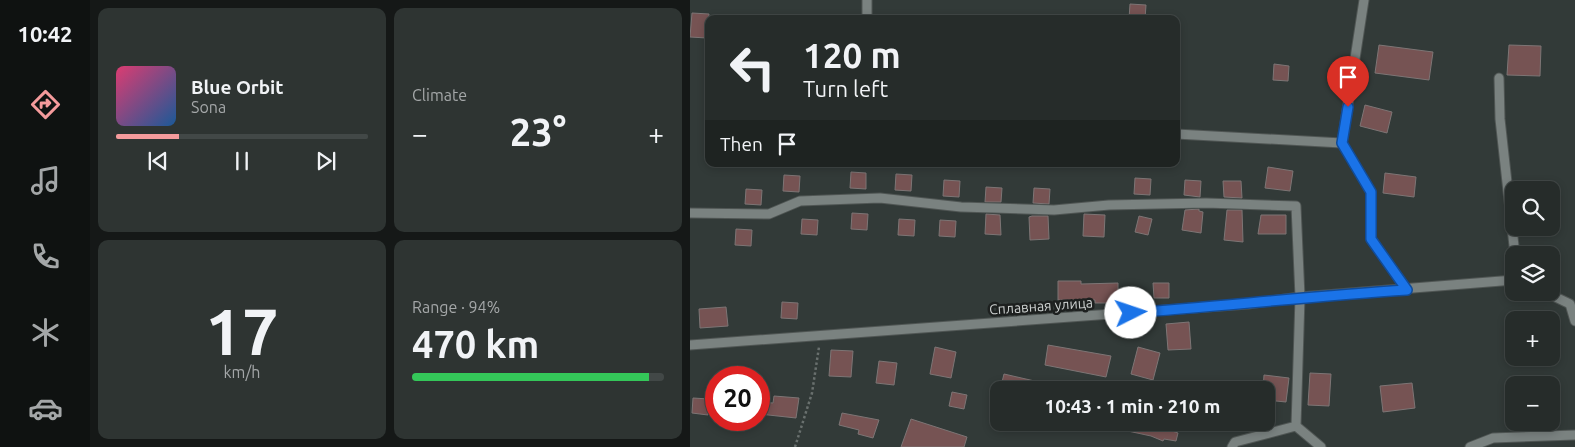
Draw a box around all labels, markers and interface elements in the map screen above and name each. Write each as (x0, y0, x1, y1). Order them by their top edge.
text: 10:42 (17, 21, 73, 46)
icon: left (720, 35, 785, 100)
text: 120 m (803, 35, 901, 75)
pin (1327, 56, 1369, 107)
icon: arrive (1334, 63, 1362, 91)
text: Blue Orbit (191, 76, 284, 98)
text: Turn left (803, 76, 888, 101)
text: Climate (412, 86, 467, 104)
icon: directions (28, 87, 63, 122)
text: Sona (191, 98, 226, 116)
text: 23° (510, 111, 566, 153)
text: − (412, 118, 428, 149)
text: + (648, 118, 664, 149)
icon: arrive (773, 130, 801, 158)
text: Then (720, 133, 763, 155)
icon: previous (144, 147, 172, 175)
icon: pause (228, 147, 256, 175)
icon: next (312, 147, 340, 175)
icon: music (28, 163, 63, 198)
map controls (1505, 181, 1560, 431)
button: search (1505, 181, 1560, 236)
icon: phone (28, 239, 63, 274)
button: layers (1505, 246, 1560, 301)
position arrow (1104, 286, 1156, 338)
text: 17 (205, 294, 279, 367)
street label: Сплавная улица (988, 294, 1094, 318)
text: Range · 94% (412, 298, 500, 316)
button: + (1505, 311, 1560, 366)
icon: climate (28, 315, 63, 350)
text: 470 km (412, 323, 539, 365)
text: km/h (224, 363, 260, 381)
speed limit sign: 20 (705, 366, 770, 431)
button: − (1505, 376, 1560, 431)
icon: car (28, 391, 63, 426)
text: 10:43 · 1 min · 210 m (1045, 395, 1220, 417)

